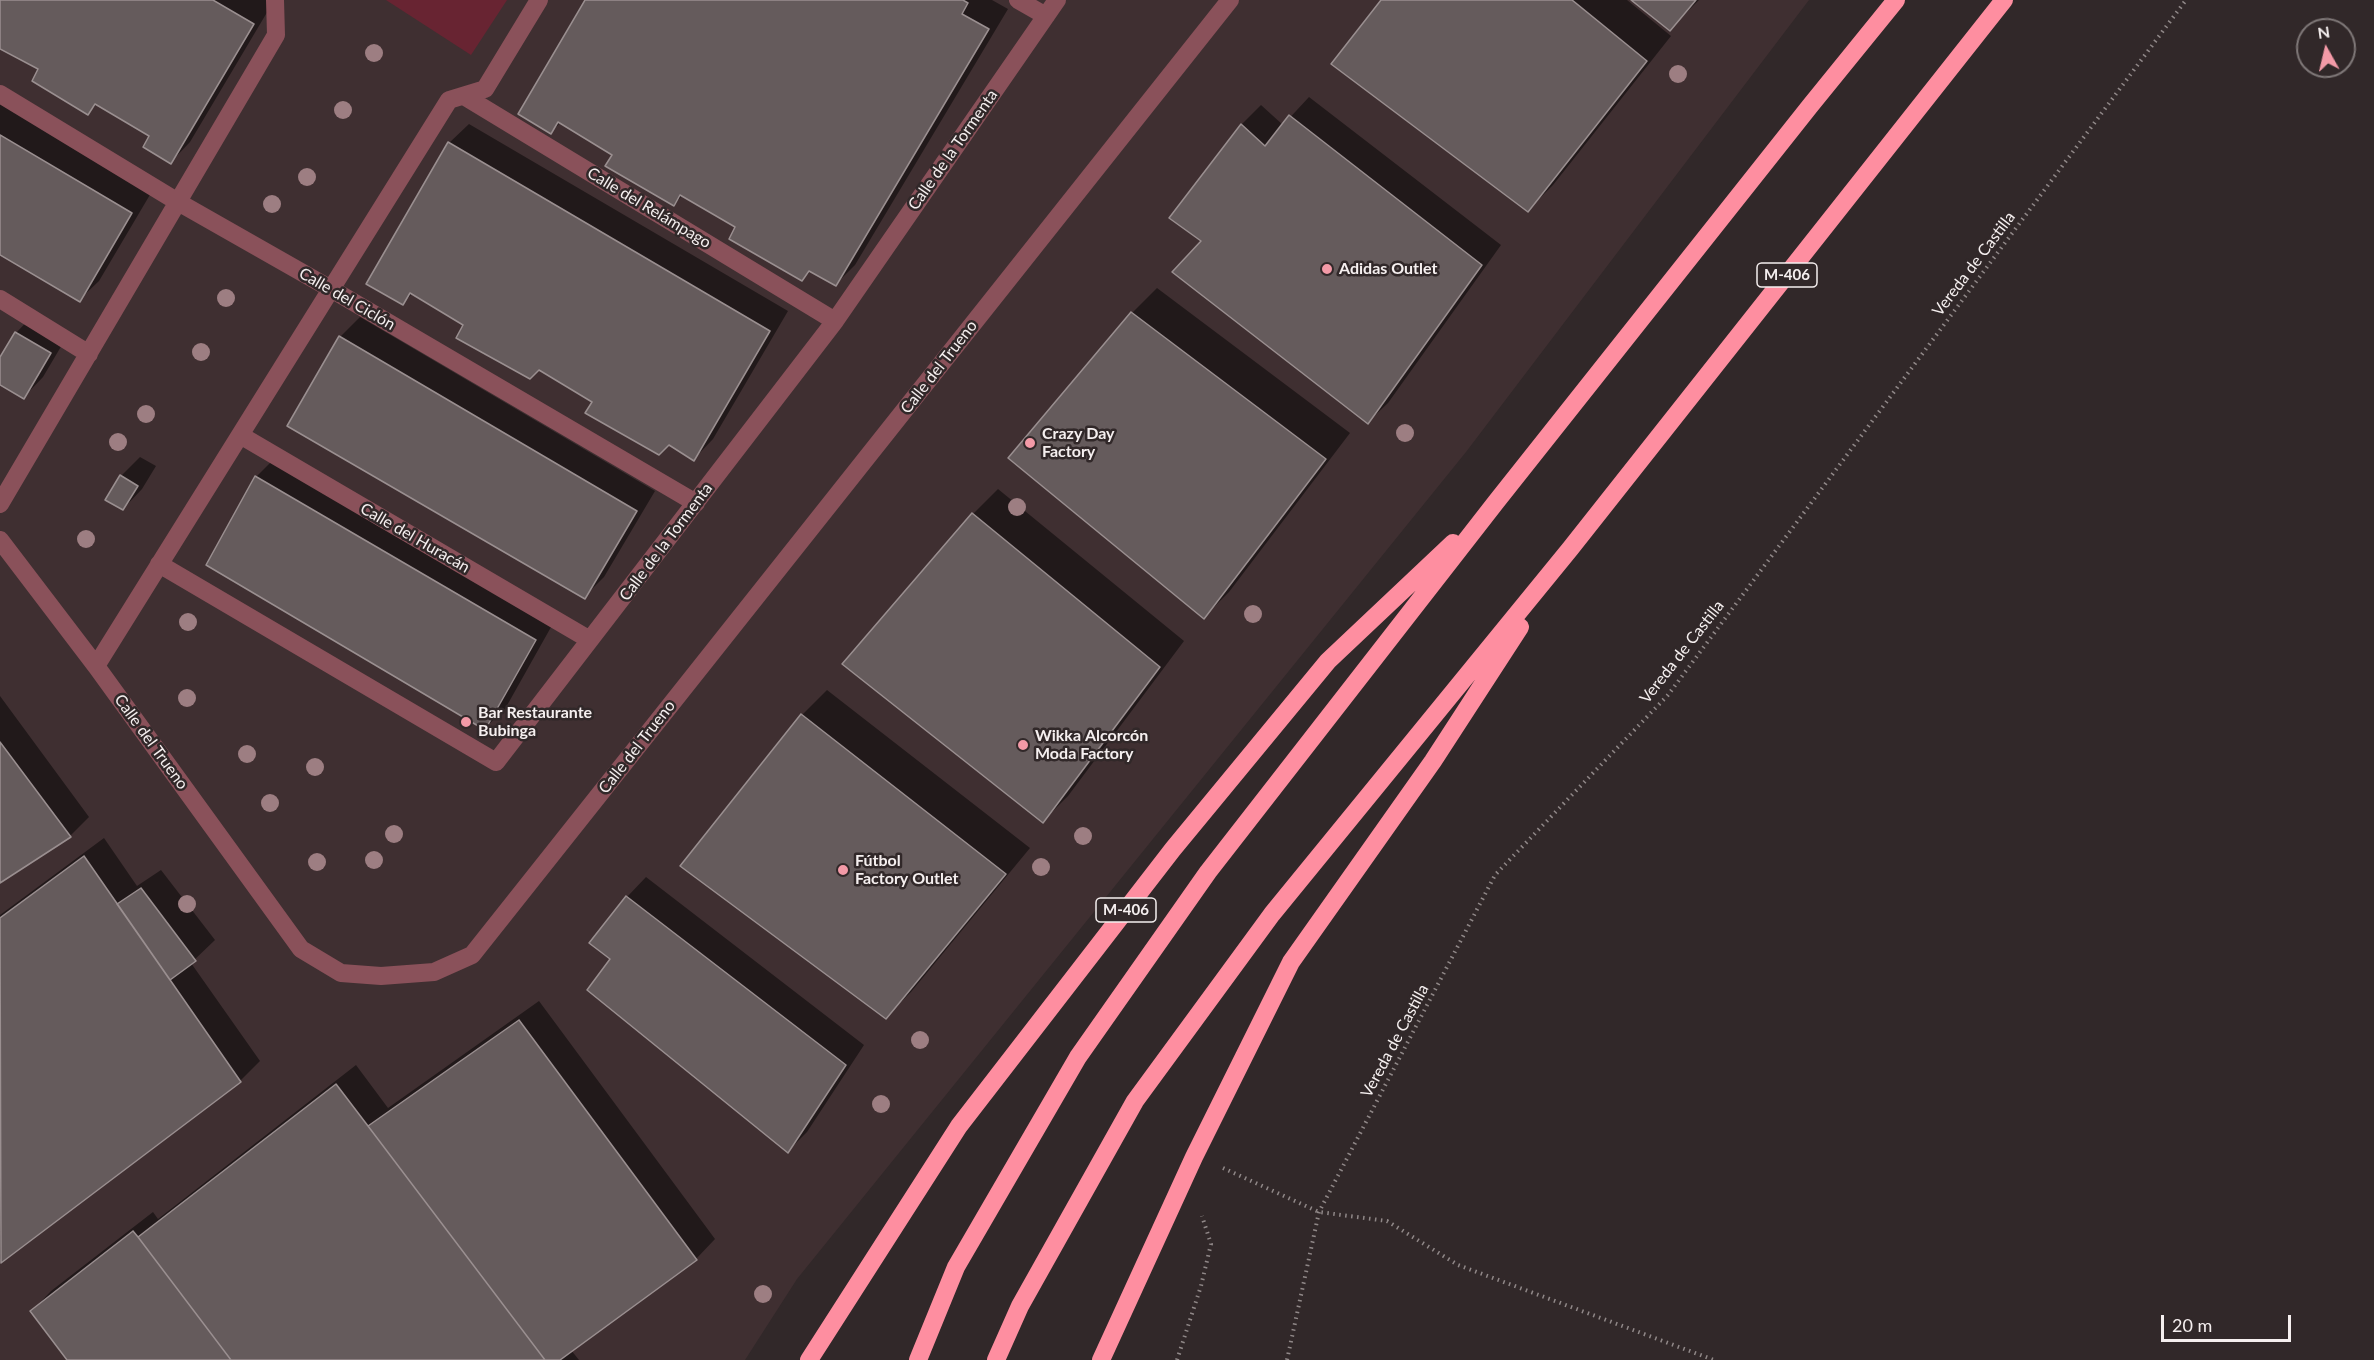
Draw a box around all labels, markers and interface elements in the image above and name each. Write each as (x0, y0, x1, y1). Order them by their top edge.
north arrow (2296, 18, 2356, 78)
text: N (2316, 21, 2331, 42)
street label: Calle de la Tormenta (904, 86, 1002, 214)
street label: Calle del Relámpago (584, 163, 714, 253)
street label: Vereda de Castilla (1929, 208, 2019, 320)
place label: Adidas Outlet (1339, 259, 1437, 279)
marker: Adidas Outlet (1320, 262, 1334, 276)
road number: M-406 (1757, 263, 1817, 287)
street label: Calle del Ciclón (295, 264, 399, 334)
street label: Calle del Trueno (897, 317, 981, 417)
place label: Crazy Day Factory (1042, 424, 1115, 462)
marker: Crazy Day Factory (1023, 436, 1037, 450)
street label: Calle de la Tormenta (615, 479, 717, 605)
street label: Calle del Huracán (357, 499, 473, 577)
street label: Vereda de Castilla (1636, 597, 1728, 707)
street label: Calle del Trueno (110, 691, 192, 793)
street label: Calle del Trueno (595, 697, 679, 797)
place label: Bar Restaurante Bubinga (478, 703, 592, 741)
marker: Bar Restaurante Bubinga (459, 715, 473, 729)
place label: Wikka Alcorcón Moda Factory (1035, 726, 1148, 764)
marker: Wikka Alcorcón Moda Factory (1016, 738, 1030, 752)
place label: Fútbol Factory Outlet (855, 851, 958, 889)
marker: Fútbol Factory Outlet (836, 863, 850, 877)
road number: M-406 (1096, 898, 1156, 922)
street label: Vereda de Castilla (1357, 981, 1433, 1101)
scale bar (2164, 1303, 2294, 1341)
text: 20 m (2172, 1314, 2212, 1336)

